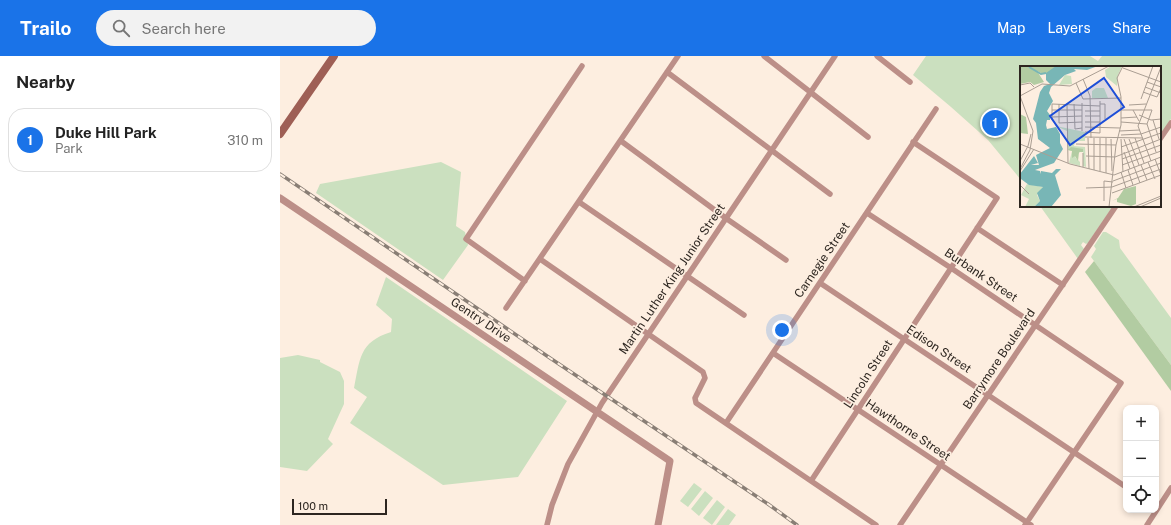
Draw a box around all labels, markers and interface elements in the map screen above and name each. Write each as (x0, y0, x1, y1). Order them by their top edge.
search box (96, 10, 376, 46)
text: Trailo (20, 17, 72, 39)
icon: search (110, 17, 132, 39)
text: Search here (142, 20, 226, 37)
text: Map (997, 20, 1025, 36)
text: Layers (1047, 20, 1091, 36)
text: Share (1113, 20, 1151, 36)
inset map (1020, 66, 1161, 207)
text: Nearby (16, 72, 75, 92)
pin: 1 (982, 108, 1008, 138)
text: Duke Hill Park (55, 124, 157, 141)
text: 1 (27, 133, 33, 148)
text: 310 m (227, 133, 263, 148)
text: Park (55, 141, 83, 156)
street label: Martin Luther King Junior Street (616, 201, 728, 357)
street label: Carnegie Street (792, 219, 853, 301)
street label: Burbank Street (942, 245, 1020, 305)
street label: Gentry Drive (448, 295, 514, 345)
street label: Barrymore Boulevard (960, 306, 1038, 412)
your location (772, 320, 792, 340)
street label: Edison Street (904, 322, 974, 376)
street label: Lincoln Street (841, 337, 895, 411)
street label: Hawthorne Street (863, 396, 953, 464)
map controls (1123, 405, 1159, 513)
button: + (1123, 405, 1159, 441)
button: − (1123, 441, 1159, 477)
button: locate (1123, 477, 1159, 513)
scale bar (292, 497, 387, 516)
text: 100 m (298, 500, 328, 512)

